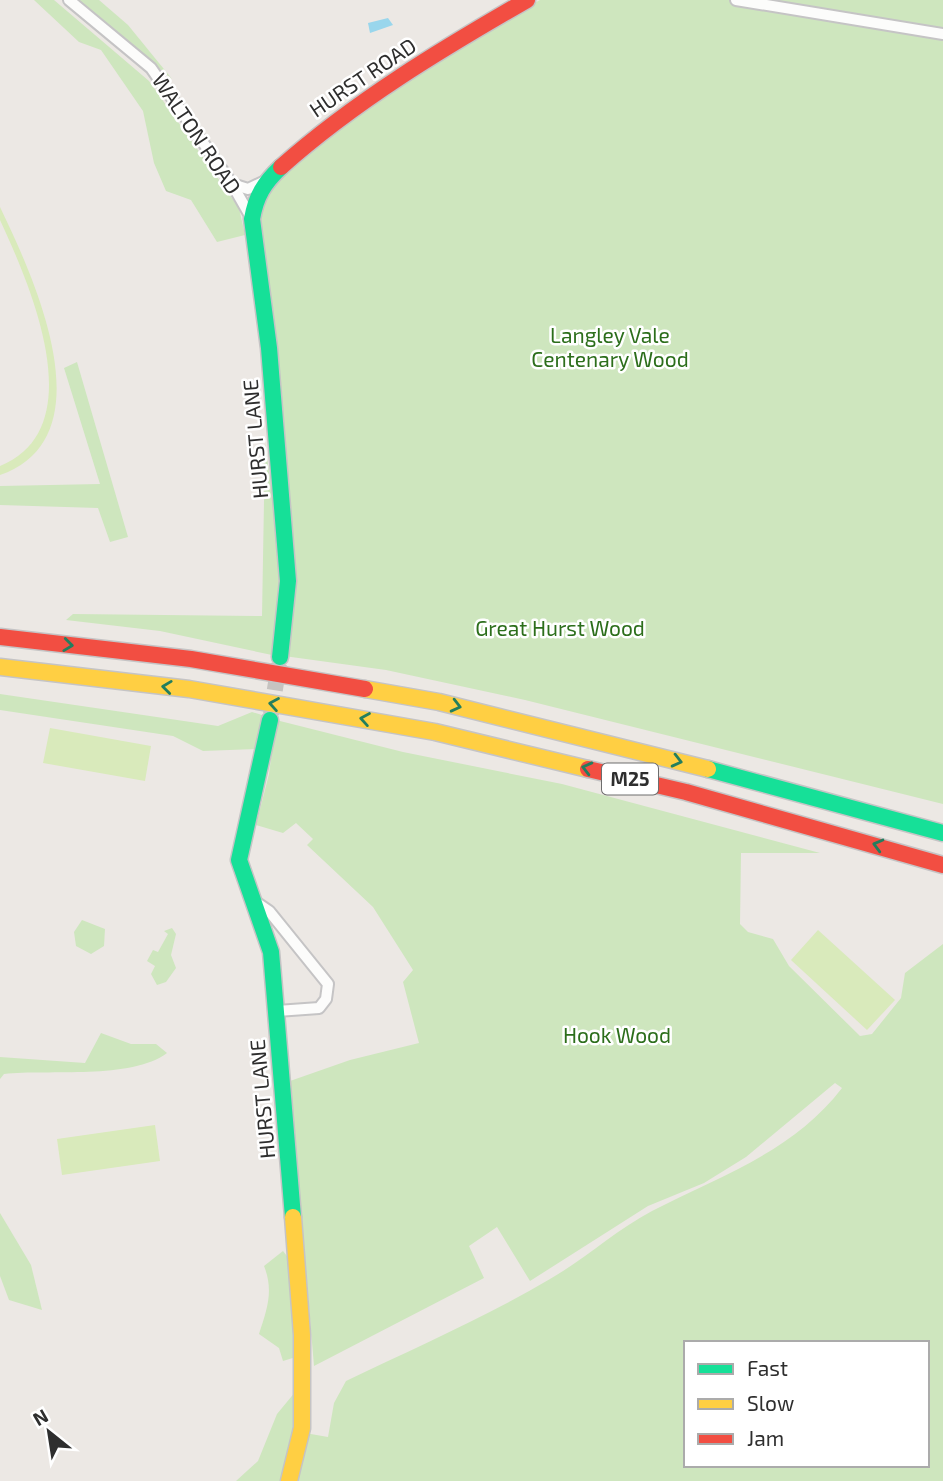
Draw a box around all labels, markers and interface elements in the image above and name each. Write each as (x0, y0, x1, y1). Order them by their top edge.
street label: HURST ROAD (304, 32, 420, 122)
street label: WALTON ROAD (148, 68, 247, 198)
park label: Langley Vale Centenary Wood (531, 322, 689, 371)
street label: HURST LANE (237, 378, 272, 500)
park label: Great Hurst Wood (475, 615, 645, 640)
one-way arrow (62, 637, 74, 652)
one-way arrow (161, 679, 173, 694)
one-way arrow (268, 697, 280, 712)
one-way arrow (450, 698, 462, 712)
one-way arrow (359, 712, 370, 727)
one-way arrow (671, 753, 683, 767)
one-way arrow (581, 762, 593, 776)
road number: M25 (602, 764, 658, 794)
one-way arrow (872, 839, 884, 854)
park label: Hook Wood (563, 1022, 671, 1047)
street label: HURST LANE (244, 1038, 279, 1160)
legend (684, 1341, 929, 1467)
text: Fast (747, 1355, 788, 1380)
text: Slow (747, 1390, 794, 1415)
north arrow (14, 1397, 84, 1467)
text: N (29, 1403, 52, 1430)
text: Jam (747, 1425, 784, 1450)

